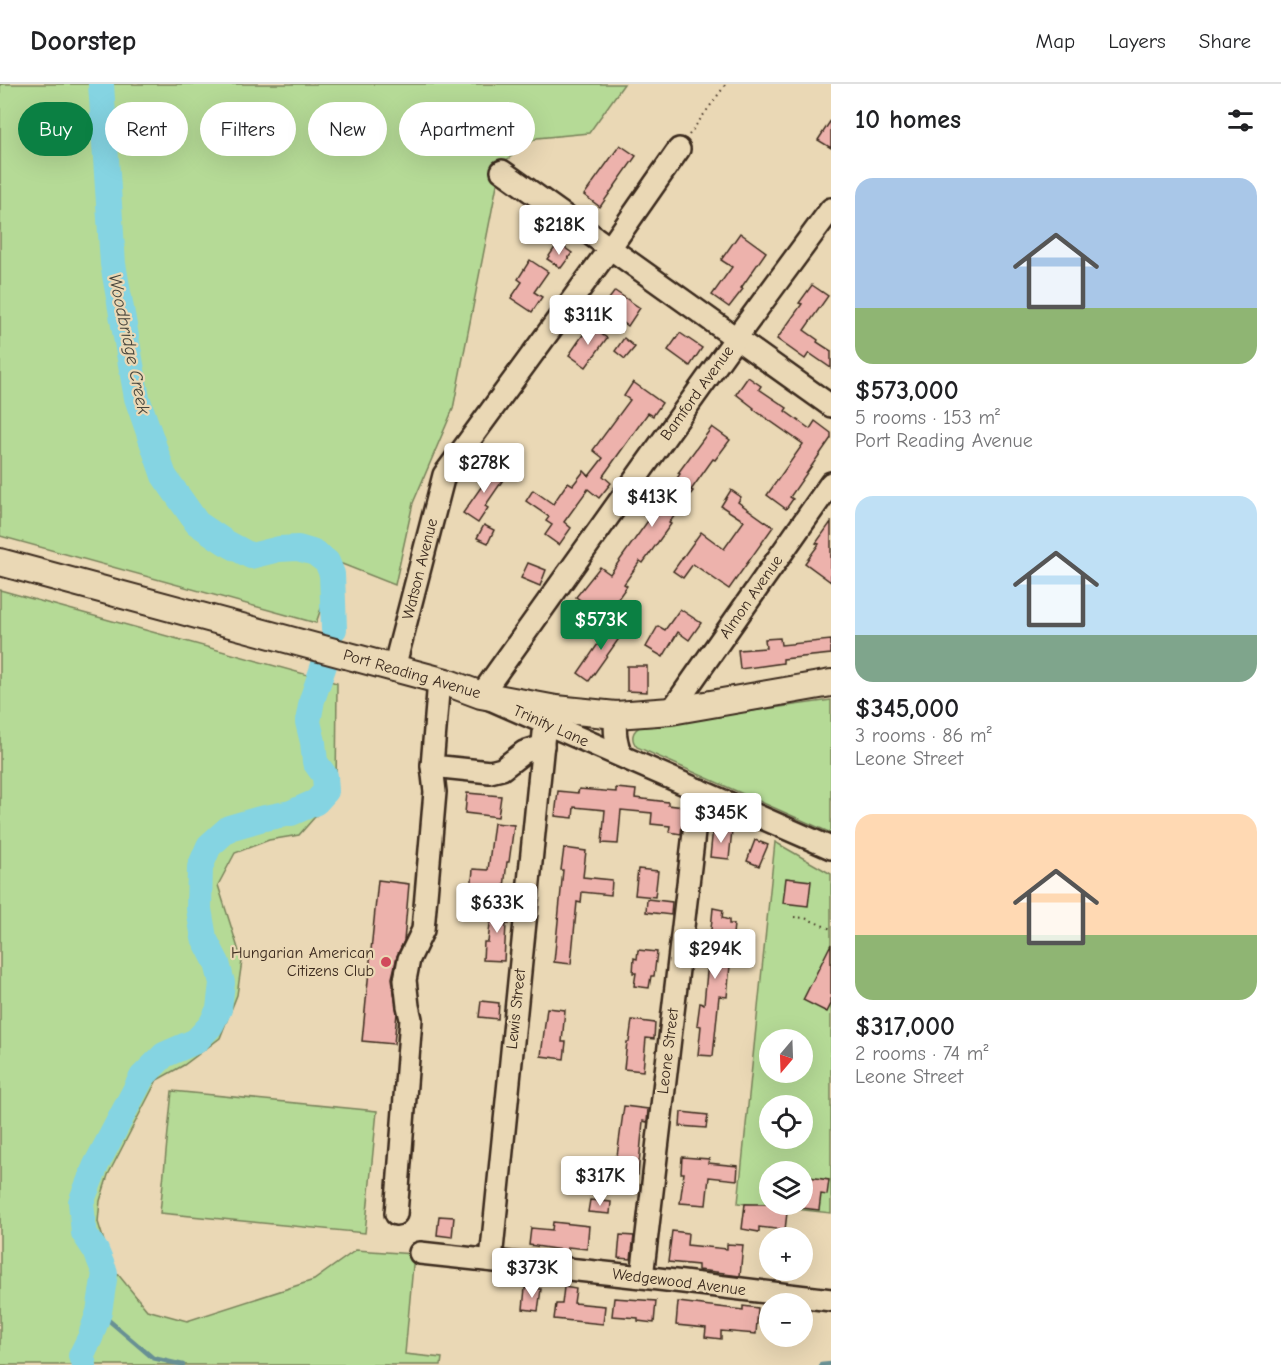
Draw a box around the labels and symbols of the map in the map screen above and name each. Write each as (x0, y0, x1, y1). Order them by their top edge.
pin: $218K (517, 205, 601, 256)
water label: Woodbridge Creek (104, 272, 154, 416)
pin: $311K (546, 295, 630, 346)
street label: Bamford Avenue (657, 342, 737, 444)
pin: $278K (442, 443, 526, 494)
pin: $413K (610, 477, 694, 528)
street label: Watson Avenue (399, 517, 441, 621)
street label: Almon Avenue (716, 552, 786, 642)
pin: $573K (559, 600, 643, 651)
street label: Port Reading Avenue (341, 646, 483, 702)
street label: Trinity Lane (510, 701, 592, 751)
pin: $345K (679, 793, 763, 844)
pin: $633K (455, 883, 539, 934)
pin: $294K (673, 929, 757, 980)
place label: Hungarian American Citizens Club (231, 944, 374, 980)
marker: Hungarian American Citizens Club (379, 955, 393, 969)
street label: Lewis Street (503, 967, 529, 1050)
street label: Leone Street (654, 1007, 682, 1095)
north arrow (759, 1029, 813, 1083)
pin: $317K (558, 1156, 642, 1207)
pin: $373K (490, 1248, 574, 1299)
street label: Wedgewood Avenue (611, 1265, 747, 1299)

